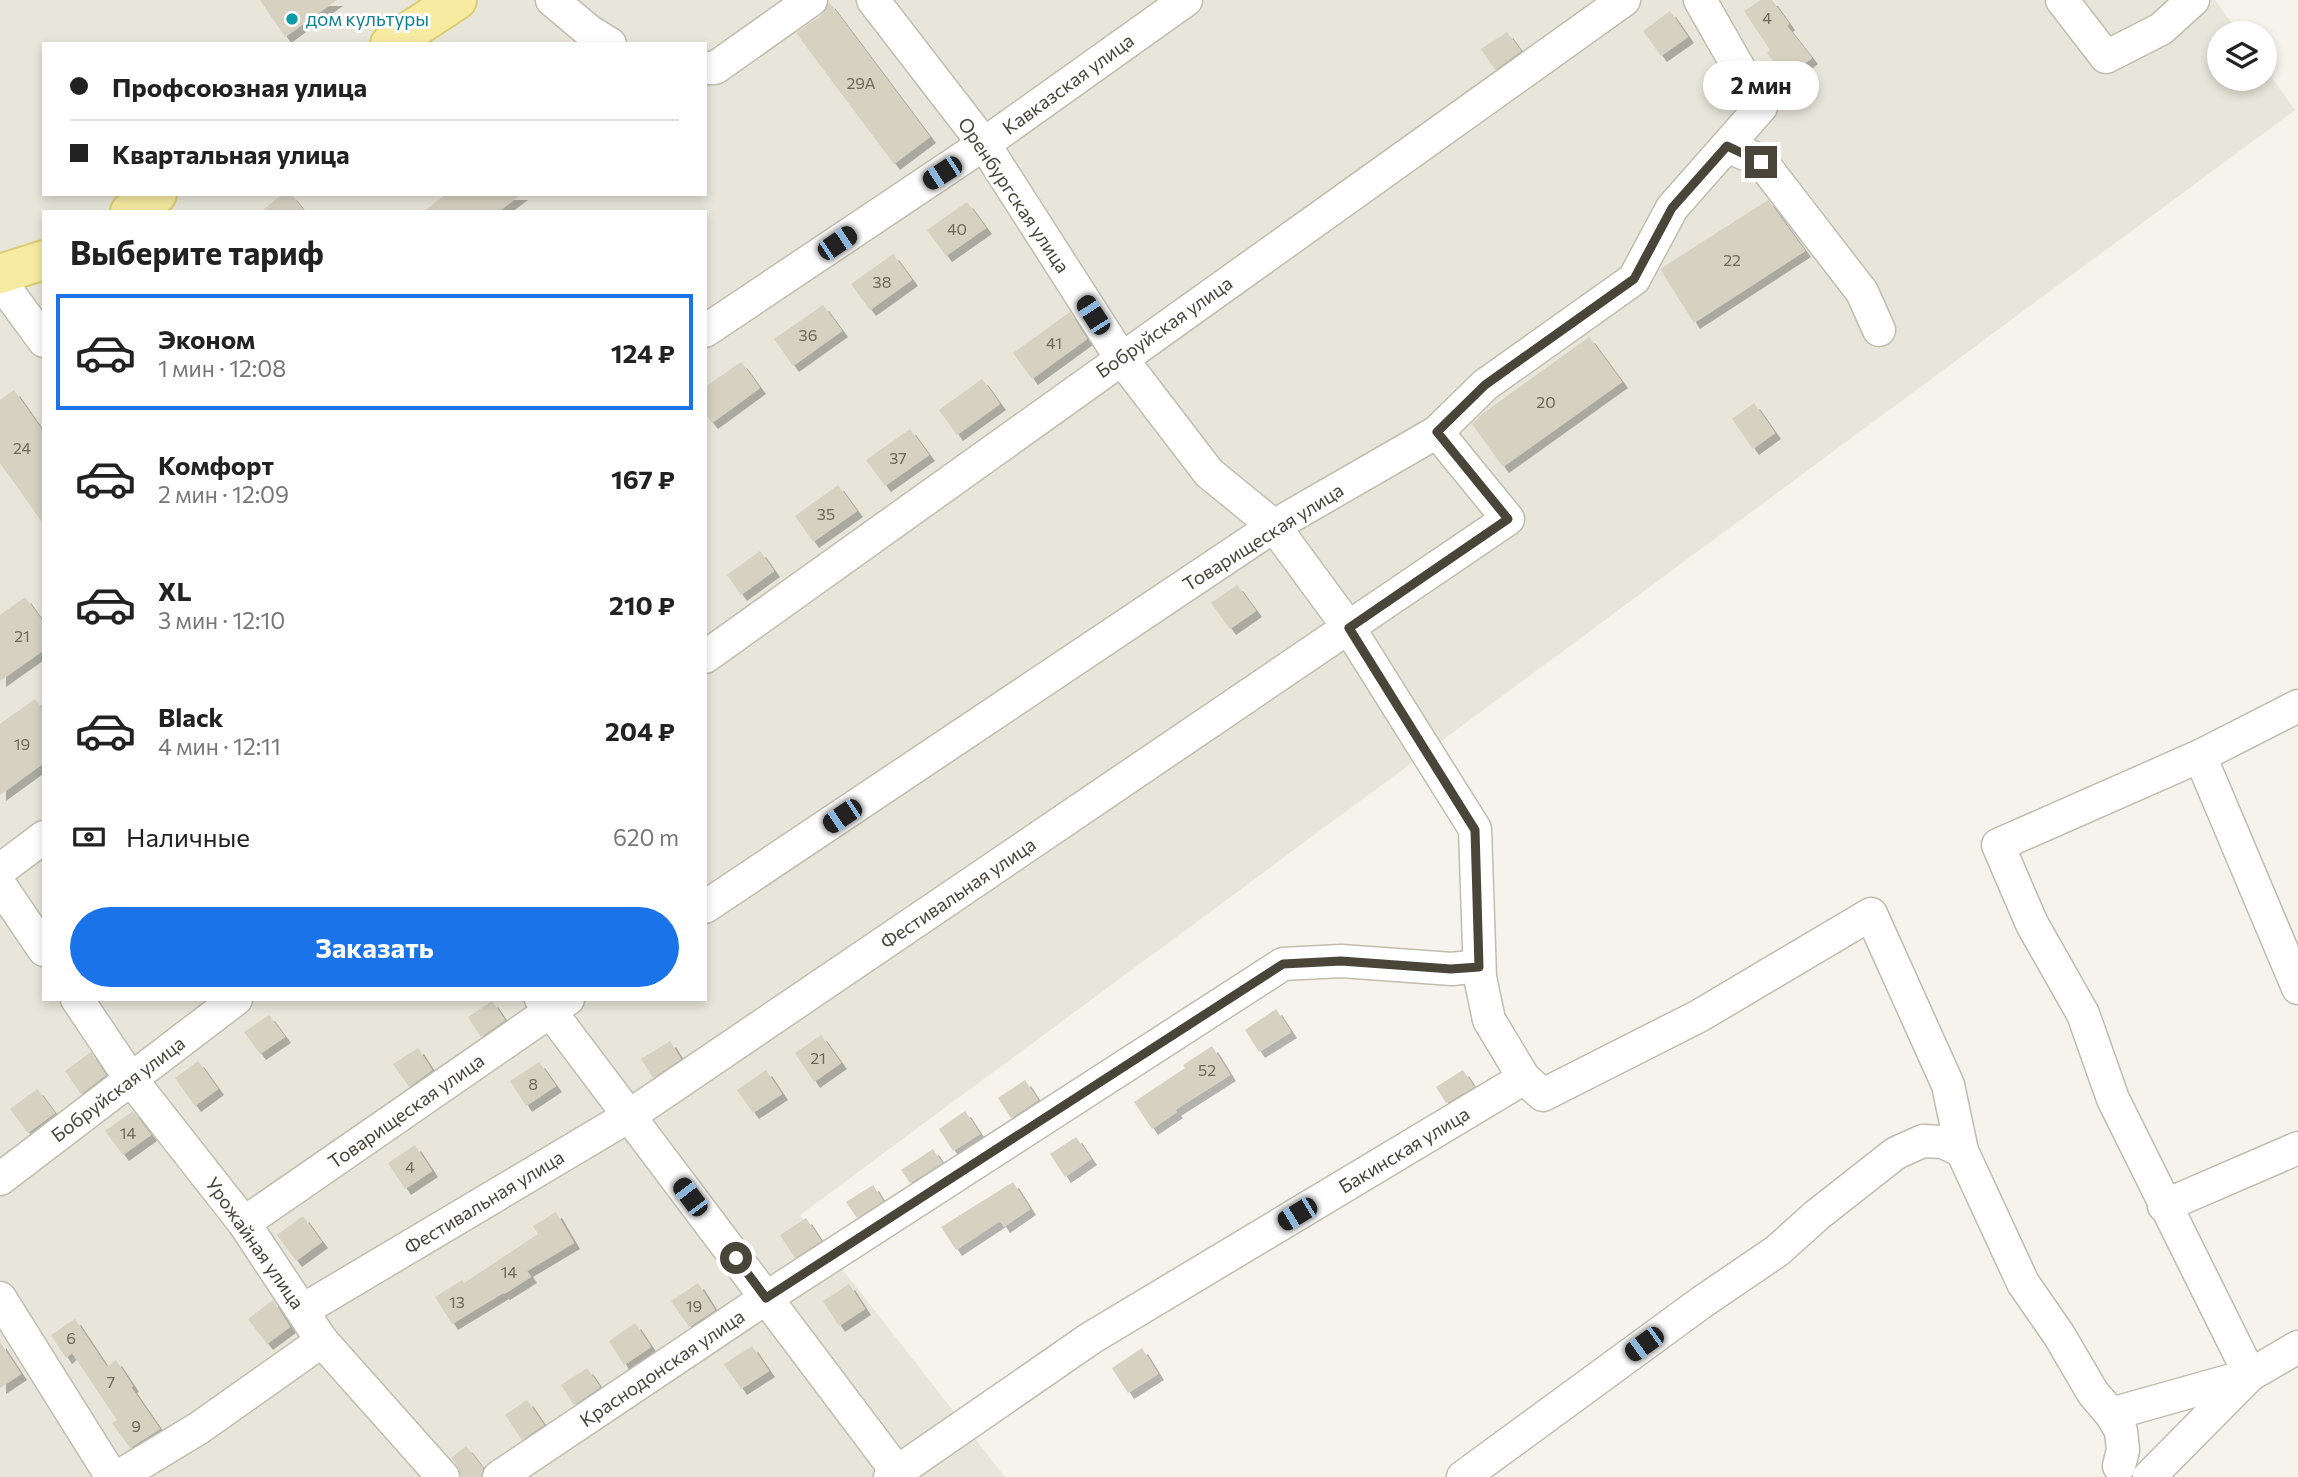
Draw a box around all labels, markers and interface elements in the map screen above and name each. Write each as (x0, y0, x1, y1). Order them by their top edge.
place label: дом культуры (306, 7, 429, 30)
house number: 4 (1762, 8, 1772, 27)
marker: дом культуры (284, 11, 300, 27)
map controls (2207, 21, 2277, 91)
button: layers (2207, 21, 2277, 91)
street label: Кавказская улица (997, 28, 1138, 139)
callout: 2 мин (1703, 60, 1819, 110)
text: Профсоюзная улица (112, 71, 367, 102)
text: 2 мин (1730, 71, 1792, 99)
house number: 29А (846, 73, 876, 92)
street label: Оренбургская улица (954, 113, 1075, 277)
text: Квартальная улица (112, 138, 350, 169)
route end (1745, 146, 1777, 178)
car (919, 153, 966, 193)
house number: 40 (947, 219, 967, 238)
car (814, 223, 861, 263)
text: Выберите тариф (70, 232, 324, 272)
house number: 22 (1723, 250, 1741, 269)
street label: Бобруйская улица (1091, 271, 1236, 382)
house number: 38 (873, 272, 891, 291)
car (1073, 292, 1114, 338)
icon: car (74, 321, 137, 384)
text: Эконом (158, 323, 255, 354)
house number: 36 (799, 325, 817, 344)
house number: 41 (1046, 333, 1062, 352)
text: 124 ₽ (611, 337, 675, 368)
text: 1 мин · 12:08 (158, 354, 286, 382)
house number: 20 (1536, 392, 1556, 411)
house number: 24 (13, 438, 31, 457)
icon: car (74, 447, 137, 510)
house number: 37 (889, 448, 907, 467)
text: Комфорт (158, 449, 274, 480)
text: 167 ₽ (611, 463, 675, 494)
street label: Товарищеская улица (1178, 478, 1347, 595)
text: 2 мин · 12:09 (158, 480, 289, 508)
house number: 35 (817, 504, 835, 523)
icon: car (74, 573, 137, 636)
text: XL (158, 575, 192, 606)
text: 210 ₽ (609, 589, 675, 620)
text: 3 мин · 12:10 (158, 606, 285, 634)
house number: 21 (14, 626, 30, 645)
icon: car (74, 699, 137, 762)
text: Black (158, 701, 224, 732)
text: 204 ₽ (605, 715, 675, 746)
text: 4 мин · 12:11 (158, 732, 281, 760)
house number: 19 (14, 734, 30, 753)
car (819, 796, 866, 836)
icon: cash (70, 818, 108, 856)
text: Наличные (126, 821, 250, 852)
text: 620 m (613, 823, 679, 851)
street label: Фестивальная улица (876, 832, 1040, 953)
button: Заказать (70, 907, 679, 987)
street label: Бобруйская улица (46, 1031, 189, 1146)
street label: Товарищеская улица (323, 1048, 488, 1173)
house number: 21 (810, 1048, 826, 1067)
house number: 52 (1198, 1060, 1216, 1079)
house number: 8 (528, 1074, 538, 1093)
street label: Бакинская улица (1334, 1101, 1473, 1198)
house number: 14 (120, 1123, 137, 1142)
street label: Фестивальная улица (400, 1145, 568, 1258)
house number: 4 (405, 1157, 415, 1176)
street label: Урожайная улица (201, 1172, 310, 1313)
car (669, 1174, 712, 1220)
car (1274, 1194, 1321, 1234)
route start (720, 1242, 752, 1274)
house number: 14 (501, 1262, 518, 1281)
house number: 13 (449, 1292, 465, 1311)
house number: 19 (686, 1296, 702, 1315)
street label: Краснодонская улица (575, 1304, 748, 1431)
car (1621, 1323, 1668, 1365)
house number: 6 (66, 1328, 76, 1347)
house number: 7 (107, 1372, 115, 1391)
house number: 9 (131, 1416, 141, 1435)

